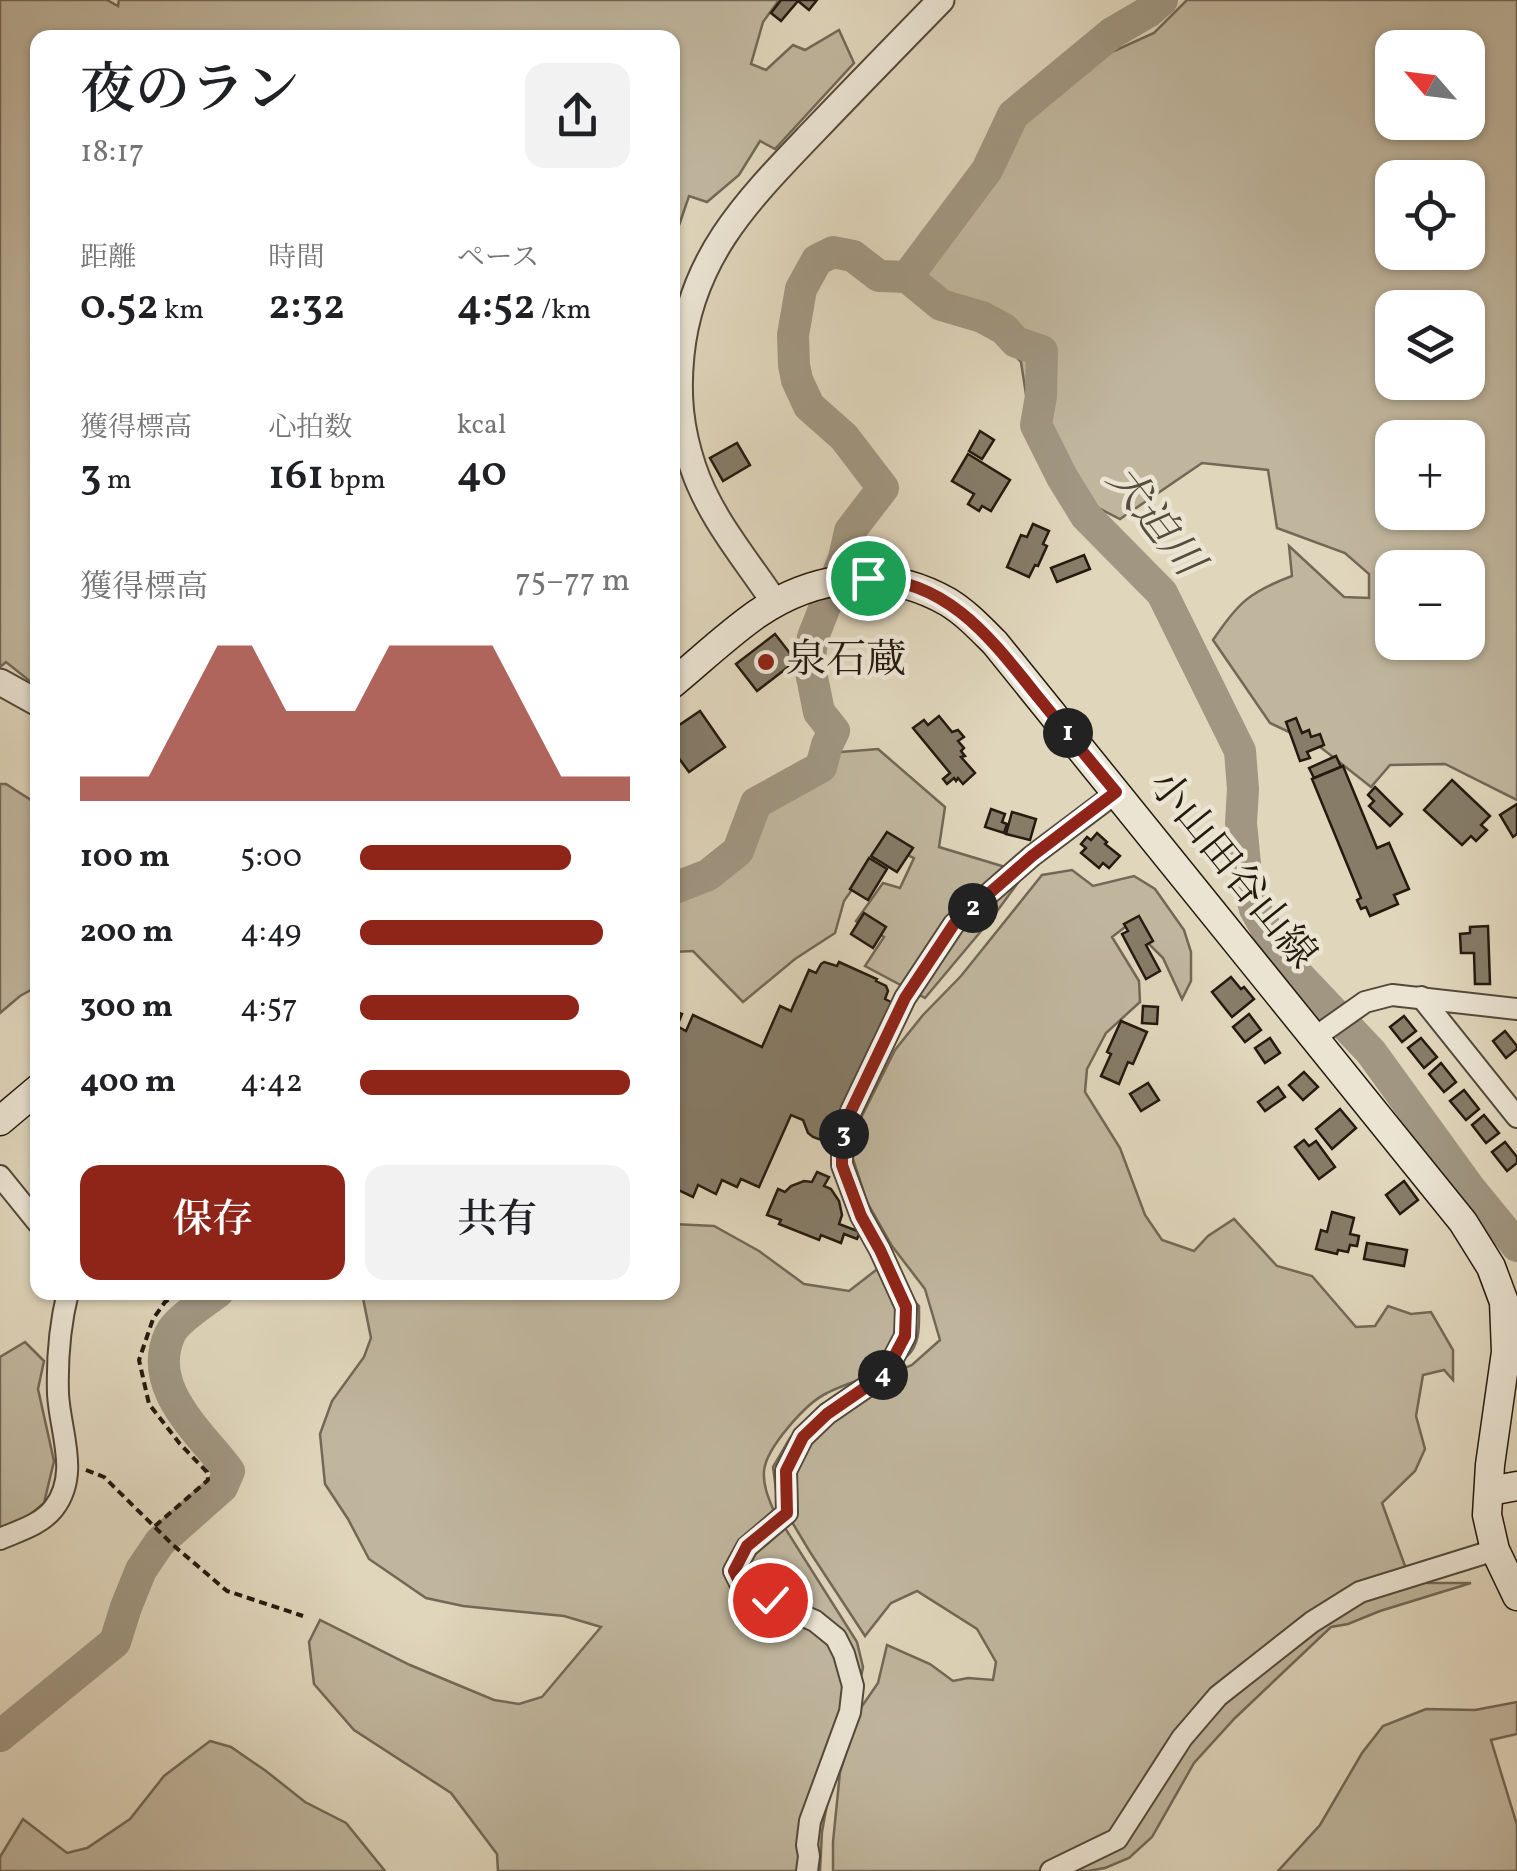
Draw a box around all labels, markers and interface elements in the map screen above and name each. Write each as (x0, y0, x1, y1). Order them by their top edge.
north arrow (1375, 30, 1485, 140)
map controls (1375, 30, 1485, 660)
text: 夜のラン (80, 55, 300, 131)
button: share (525, 63, 630, 168)
text: 18:17 (80, 131, 144, 175)
button: locate (1375, 160, 1485, 270)
text: 距離 (80, 239, 136, 278)
text: 時間 (268, 239, 324, 278)
text: ペース (457, 239, 539, 278)
text: 0.52 (80, 278, 158, 337)
text: 2:32 (268, 278, 345, 337)
text: 4:52 (457, 278, 535, 337)
button: layers (1375, 290, 1485, 400)
text: km (158, 291, 204, 330)
text: /km (535, 291, 591, 330)
text: kcal (457, 406, 506, 445)
text: 獲得標高 (80, 409, 192, 448)
text: 心拍数 (268, 409, 352, 448)
button: + (1375, 420, 1485, 530)
text: 40 (457, 445, 507, 504)
text: 3 (80, 448, 101, 507)
text: 161 (268, 448, 324, 507)
water label: 犬迫川 (1091, 454, 1217, 593)
text: m (101, 461, 132, 500)
text: bpm (324, 461, 386, 500)
pin (826, 536, 911, 621)
button: − (1375, 550, 1485, 660)
icon: arrive (841, 551, 896, 606)
text: 75–77 m (515, 560, 630, 604)
text: 獲得標高 (80, 567, 208, 611)
place label: 泉石蔵 (786, 634, 906, 690)
marker: 泉石蔵 (755, 651, 777, 673)
pin: 1 (1043, 708, 1093, 758)
text: 1 (1062, 713, 1074, 752)
street label: 小山田谷山線 (1134, 760, 1328, 982)
text: 100 m (80, 836, 170, 880)
text: 5:00 (240, 836, 302, 880)
pin: 2 (948, 883, 998, 933)
text: 2 (966, 888, 980, 927)
text: 200 m (80, 911, 174, 955)
text: 4:49 (240, 911, 301, 955)
text: 300 m (80, 986, 173, 1030)
text: 4:57 (240, 986, 298, 1030)
text: 400 m (80, 1061, 176, 1105)
text: 4:42 (240, 1061, 303, 1105)
pin: 3 (819, 1109, 869, 1159)
text: 3 (837, 1114, 851, 1153)
button: 保存 (80, 1165, 345, 1280)
button: 共有 (365, 1165, 630, 1280)
pin: 4 (858, 1350, 908, 1400)
text: 4 (875, 1355, 891, 1394)
pin (728, 1558, 813, 1643)
icon: check (743, 1573, 798, 1628)

